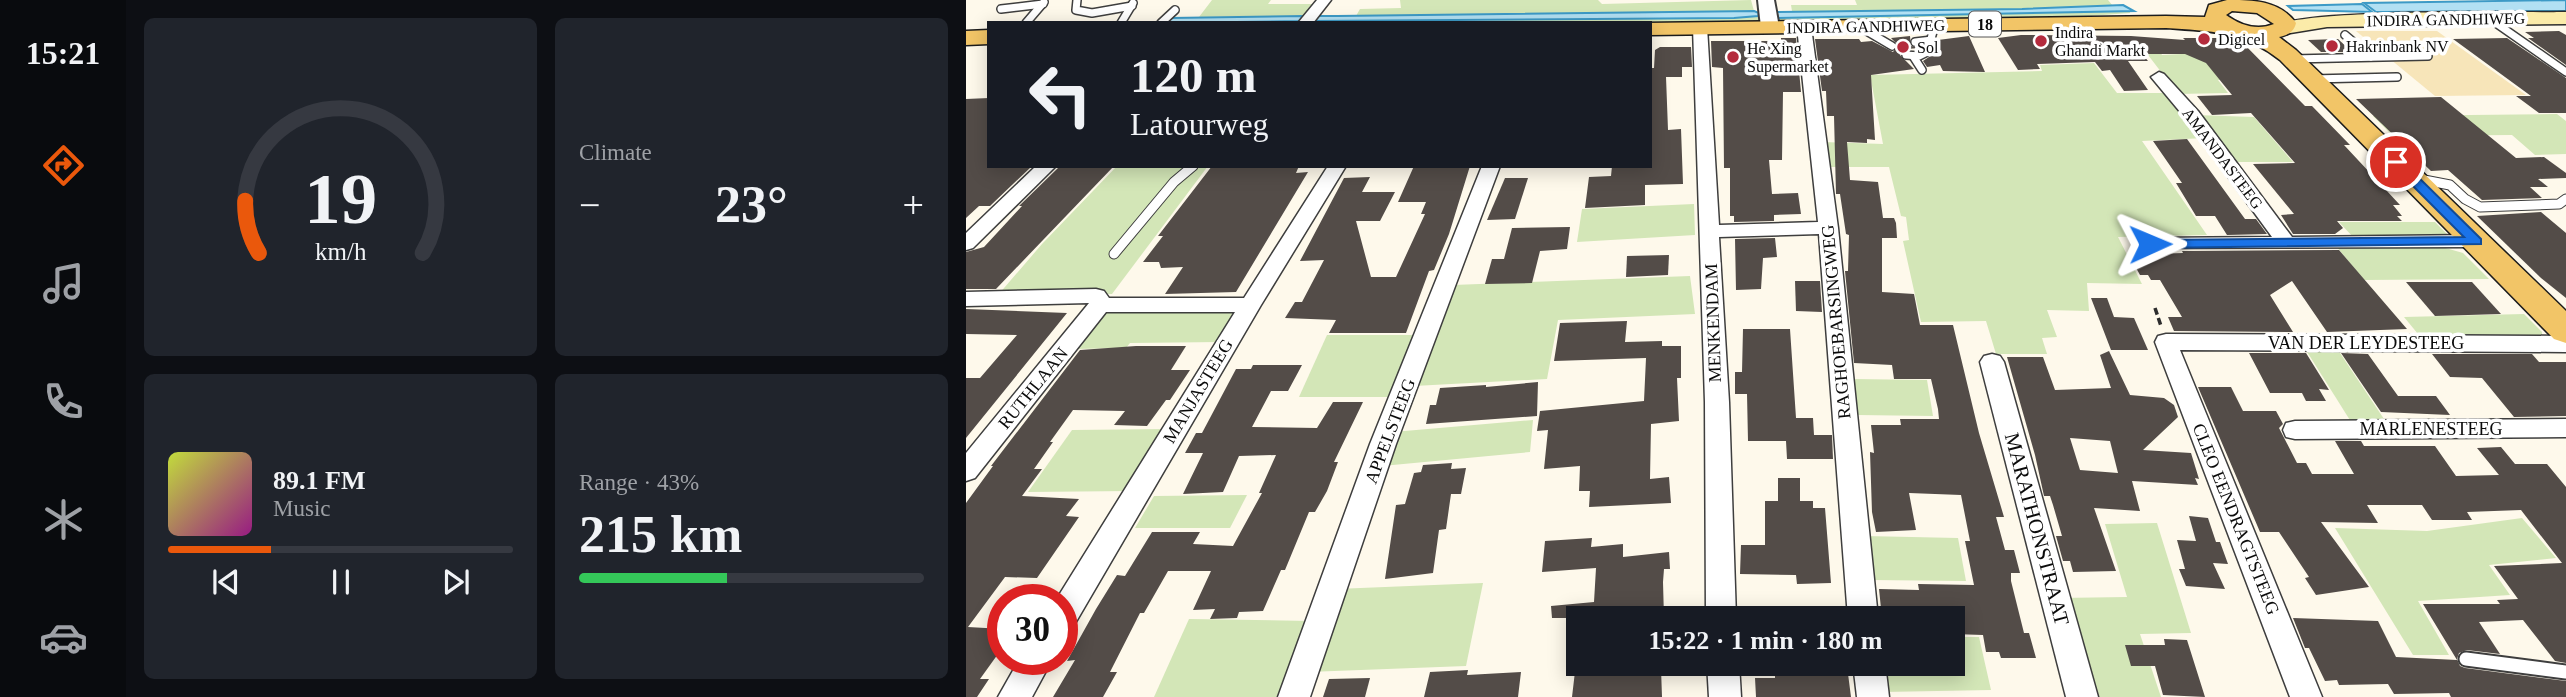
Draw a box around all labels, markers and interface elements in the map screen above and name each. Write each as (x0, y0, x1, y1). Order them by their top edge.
street label: INDIRA GANDHIWEG (2367, 10, 2526, 29)
road number: 18 (1969, 12, 2001, 36)
street label: INDIRA GANDHIWEG (1787, 17, 1946, 36)
place label: Indira Ghandi Markt (2055, 24, 2146, 59)
marker: Digicel (2196, 31, 2212, 47)
place label: Digicel (2218, 31, 2266, 49)
marker: Indira Ghandi Markt (2033, 33, 2049, 49)
text: 15:21 (26, 35, 100, 71)
marker: Hakrinbank NV (2324, 38, 2340, 54)
place label: Hakrinbank NV (2346, 38, 2449, 55)
marker: Sol (1895, 39, 1911, 55)
place label: Sol (1917, 39, 1939, 56)
place label: He Xing Supermarket (1747, 40, 1829, 76)
text: 120 m (1130, 48, 1257, 103)
icon: left (1015, 49, 1106, 140)
marker: He Xing Supermarket (1725, 49, 1741, 65)
street label: AMANDASTEEG (2179, 105, 2266, 212)
text: Latourweg (1130, 106, 1269, 142)
pin (2366, 132, 2426, 192)
text: Climate (579, 140, 652, 165)
icon: directions (39, 141, 88, 190)
icon: arrive (2377, 143, 2415, 181)
text: 19 (304, 158, 377, 239)
text: 23° (715, 176, 788, 233)
text: − (579, 184, 600, 226)
text: + (903, 184, 924, 226)
position arrow (2113, 207, 2187, 281)
street label: RAGHOEBARSINGWEG (1818, 224, 1854, 420)
text: km/h (315, 238, 367, 265)
icon: music (39, 259, 88, 308)
street label: MENKENDAM (1701, 263, 1725, 383)
street label: VAN DER LEYDESTEEG (2268, 333, 2464, 353)
street label: MANJASTEEG (1159, 335, 1237, 447)
street label: RUTHLAAN (994, 343, 1072, 433)
street label: APPELSTEEG (1361, 376, 1419, 486)
icon: phone (39, 377, 88, 426)
street label: MARLENESTEEG (2360, 419, 2503, 439)
street label: CLEO EENDRAGTSTEEG (2188, 420, 2284, 618)
street label: MARATHONSTRAAT (2000, 430, 2074, 628)
text: 89.1 FM (273, 466, 365, 495)
text: Range · 43% (579, 470, 699, 495)
icon: climate (39, 495, 88, 544)
text: Music (273, 496, 331, 521)
text: 215 km (579, 506, 742, 563)
icon: previous (207, 563, 245, 601)
icon: pause (322, 563, 360, 601)
icon: next (437, 563, 475, 601)
speed limit sign: 30 (987, 584, 1078, 675)
icon: car (39, 613, 88, 662)
text: 15:22 · 1 min · 180 m (1649, 626, 1883, 655)

